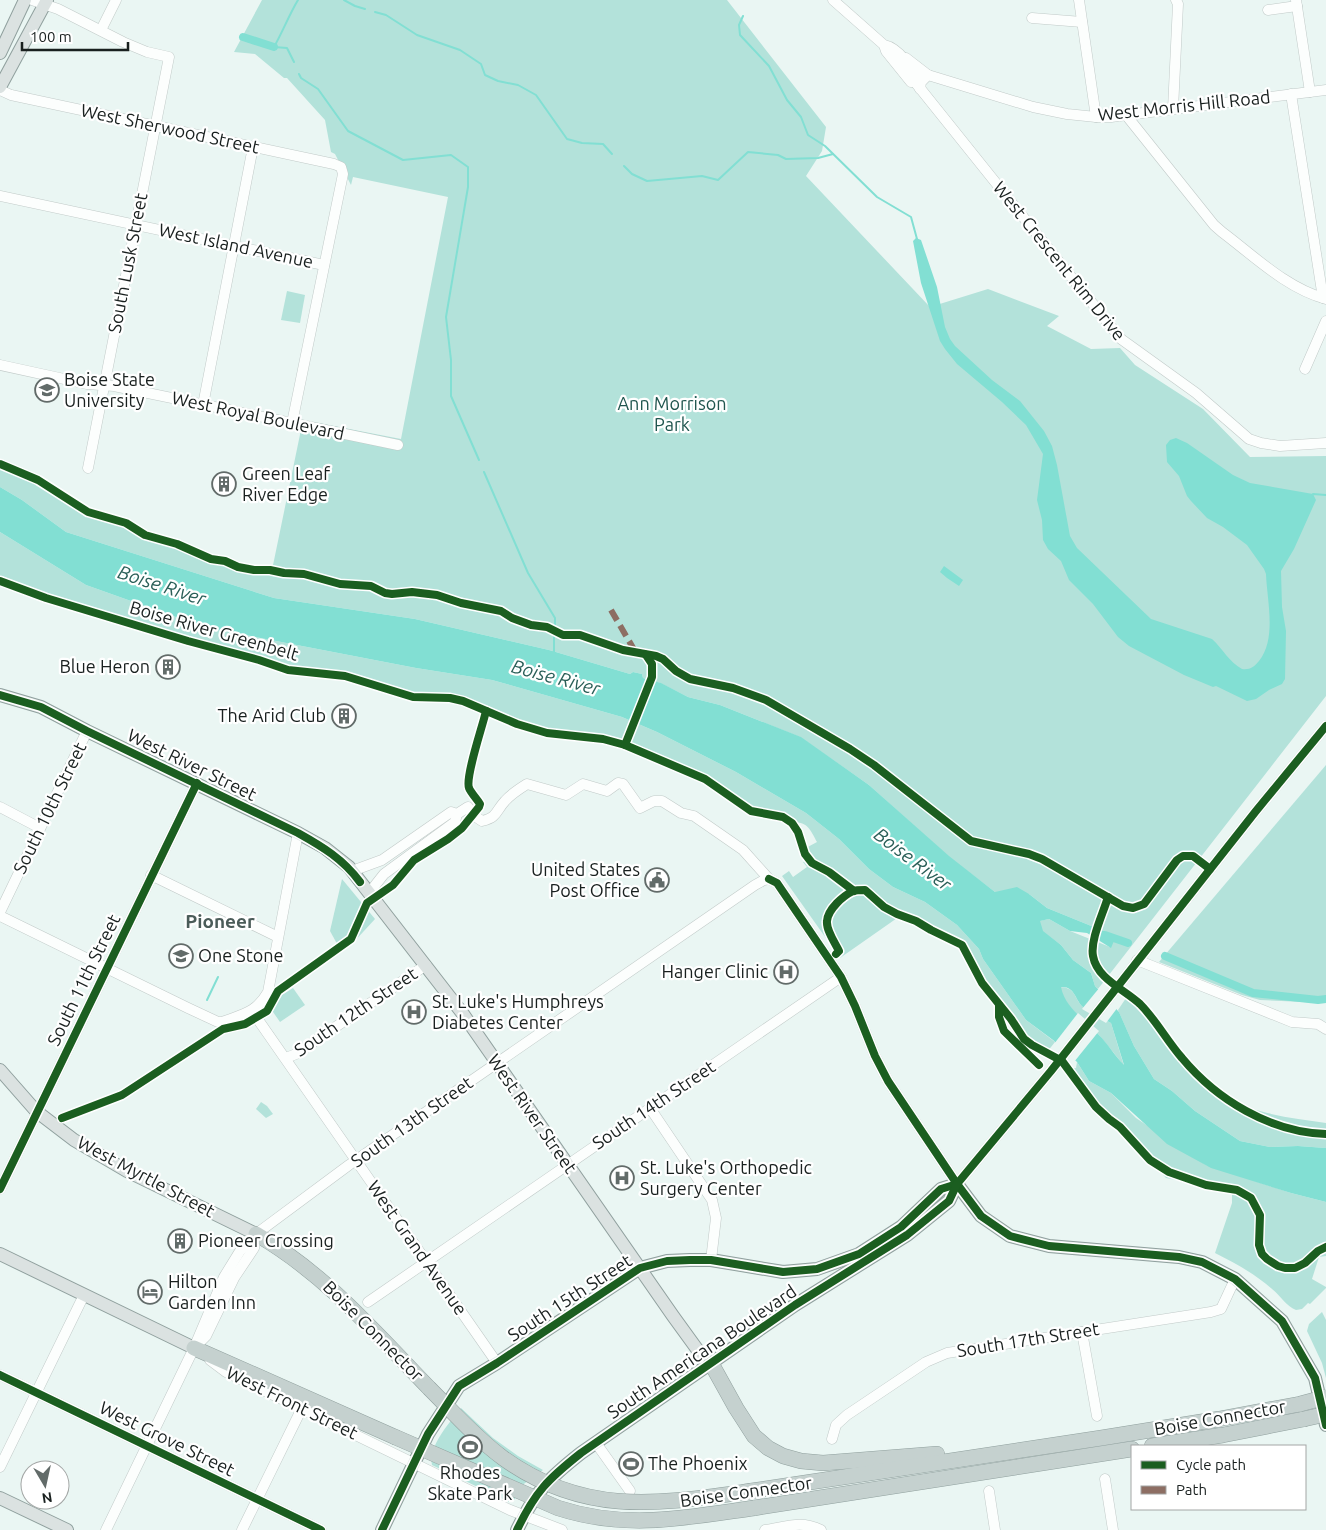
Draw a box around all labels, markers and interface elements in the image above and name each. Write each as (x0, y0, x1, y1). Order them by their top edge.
scale bar (22, 20, 129, 52)
text: 100 m (30, 28, 72, 45)
street label: West Morris Hill Road (1097, 86, 1271, 124)
street label: West Sherwood Street (79, 99, 261, 157)
street label: West Crescent Rim Drive (990, 177, 1130, 344)
street label: South Lusk Street (104, 191, 150, 335)
street label: West Island Avenue (157, 219, 315, 271)
place label: Boise State University (64, 369, 155, 410)
school or university icon: Boise State University (34, 377, 60, 403)
street label: West Royal Boulevard (170, 387, 346, 443)
park label: Ann Morrison Park (617, 393, 727, 434)
place label: Green Leaf River Edge (242, 463, 330, 504)
building icon: Green Leaf River Edge (211, 471, 237, 497)
water label: Boise River (115, 560, 209, 610)
street label: Boise River Greenbelt (128, 596, 301, 664)
building icon: Blue Heron (155, 654, 181, 680)
water label: Boise River (509, 655, 603, 700)
place label: Blue Heron (59, 656, 150, 676)
building icon: The Arid Club (331, 703, 357, 729)
place label: The Arid Club (218, 705, 326, 725)
street label: West River Street (125, 724, 260, 804)
street label: South 10th Street (9, 739, 90, 877)
water label: Boise River (870, 823, 957, 896)
place label: United States Post Office (531, 859, 640, 900)
public building icon: United States Post Office (644, 867, 670, 893)
district label: Pioneer (185, 910, 255, 932)
street label: South 11th Street (43, 911, 124, 1049)
school or university icon: One Stone (168, 943, 194, 969)
place label: One Stone (198, 945, 284, 965)
hospital icon: Hanger Clinic (773, 959, 799, 985)
place label: Hanger Clinic (662, 961, 768, 981)
street label: South 12th Street (290, 963, 421, 1060)
place label: St. Luke's Humphreys Diabetes Center (432, 991, 604, 1032)
hospital icon: St. Luke's Humphreys Diabetes Center (401, 999, 427, 1025)
street label: West River Street (484, 1050, 581, 1177)
street label: South 14th Street (588, 1056, 719, 1153)
street label: South 13th Street (347, 1072, 476, 1171)
street label: West Myrtle Street (74, 1131, 219, 1221)
place label: St. Luke's Orthopedic Surgery Center (640, 1157, 812, 1198)
hospital icon: St. Luke's Orthopedic Surgery Center (609, 1165, 635, 1191)
street label: West Grand Avenue (364, 1177, 472, 1318)
building icon: Pioneer Crossing (167, 1228, 193, 1254)
place label: Pioneer Crossing (198, 1230, 334, 1250)
street label: South 15th Street (504, 1250, 635, 1345)
place label: Hilton Garden Inn (168, 1271, 256, 1312)
street label: Boise Connector (320, 1276, 428, 1385)
hotel icon: Hilton Garden Inn (137, 1279, 163, 1305)
street label: South Americana Boulevard (603, 1280, 800, 1422)
street label: South 17th Street (955, 1318, 1100, 1360)
street label: West Front Street (224, 1362, 361, 1443)
street label: Boise Connector (1153, 1396, 1287, 1438)
street label: West Grove Street (97, 1397, 238, 1479)
sports icon: Rhodes Skate Park (457, 1434, 483, 1460)
legend (1131, 1445, 1306, 1510)
sports icon: The Phoenix (618, 1451, 644, 1477)
place label: The Phoenix (648, 1453, 748, 1473)
text: Cycle path (1176, 1456, 1246, 1473)
north arrow (20, 1460, 70, 1510)
place label: Rhodes Skate Park (428, 1462, 512, 1503)
street label: Boise Connector (679, 1472, 813, 1510)
text: Path (1176, 1481, 1207, 1498)
text: N (41, 1489, 53, 1507)

